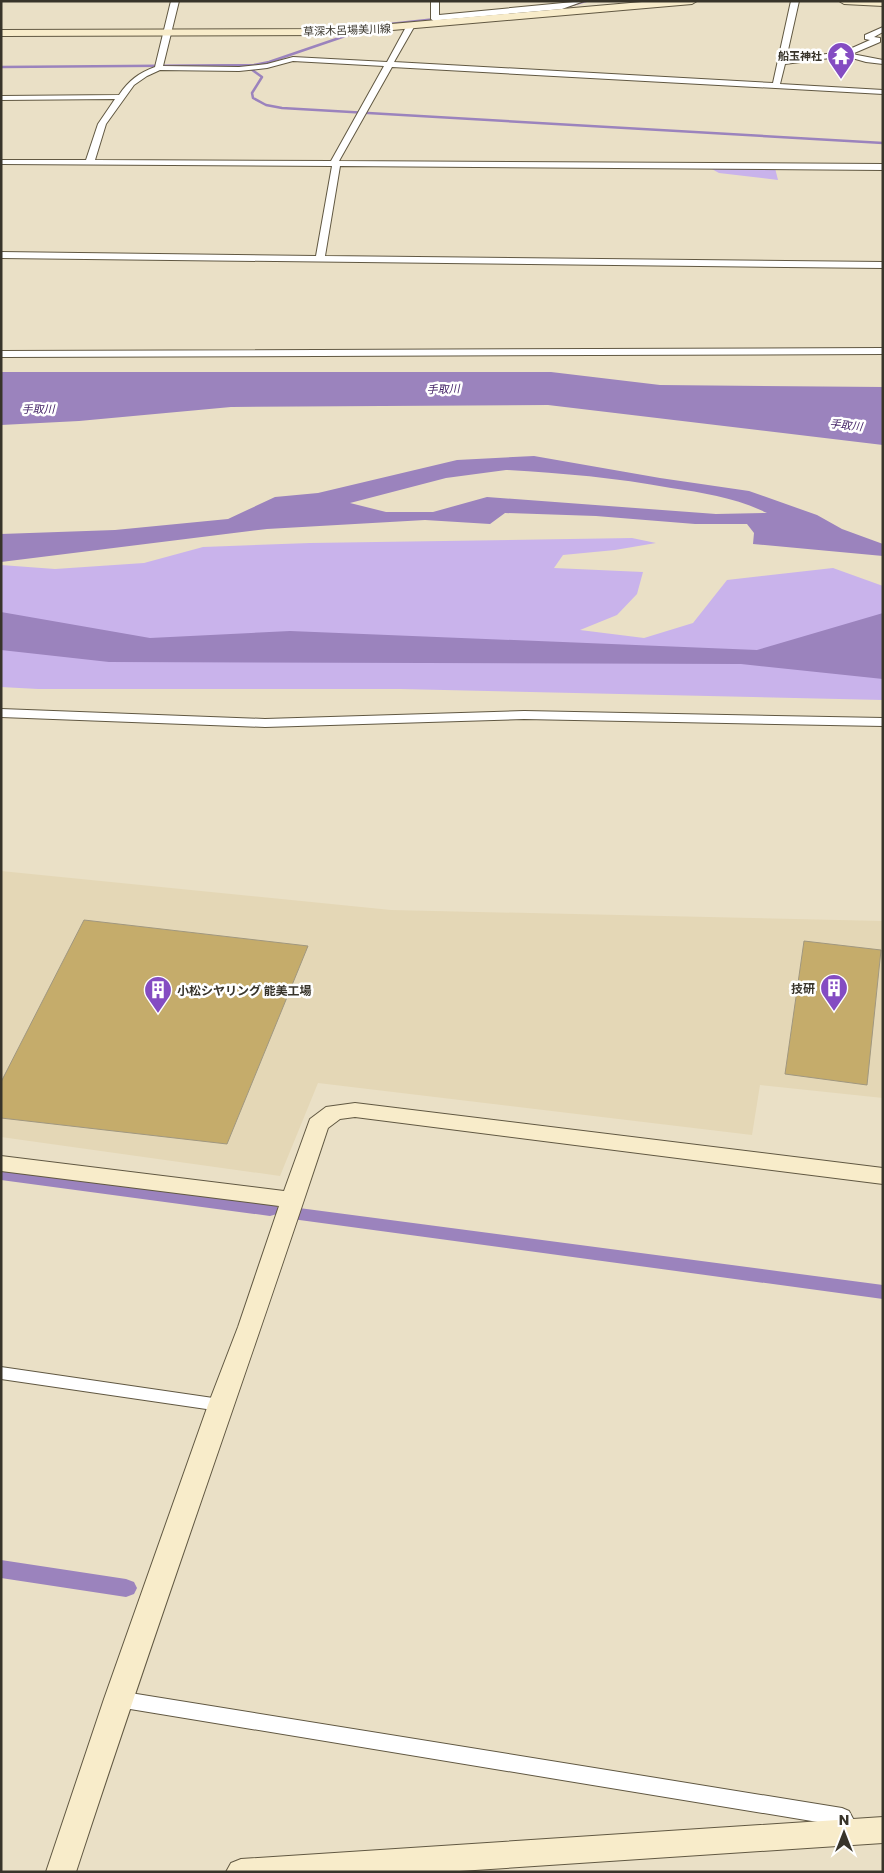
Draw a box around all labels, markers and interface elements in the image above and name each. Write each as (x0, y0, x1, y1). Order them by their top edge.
street label: 草深木呂場美川線 (303, 20, 391, 40)
temple icon: 船玉神社 (826, 41, 856, 80)
place label: 船玉神社 (778, 48, 822, 64)
water label: 手取川 (426, 380, 461, 398)
water label: 手取川 (22, 401, 55, 417)
water label: 手取川 (829, 415, 864, 435)
building icon: 技研 (819, 973, 849, 1012)
building icon: 小松シヤリング 能美工場 (143, 975, 173, 1014)
place label: 技研 (791, 980, 815, 997)
place label: 小松シヤリング 能美工場 (177, 982, 312, 999)
north arrow (819, 1808, 869, 1858)
text: N (839, 1810, 849, 1830)

